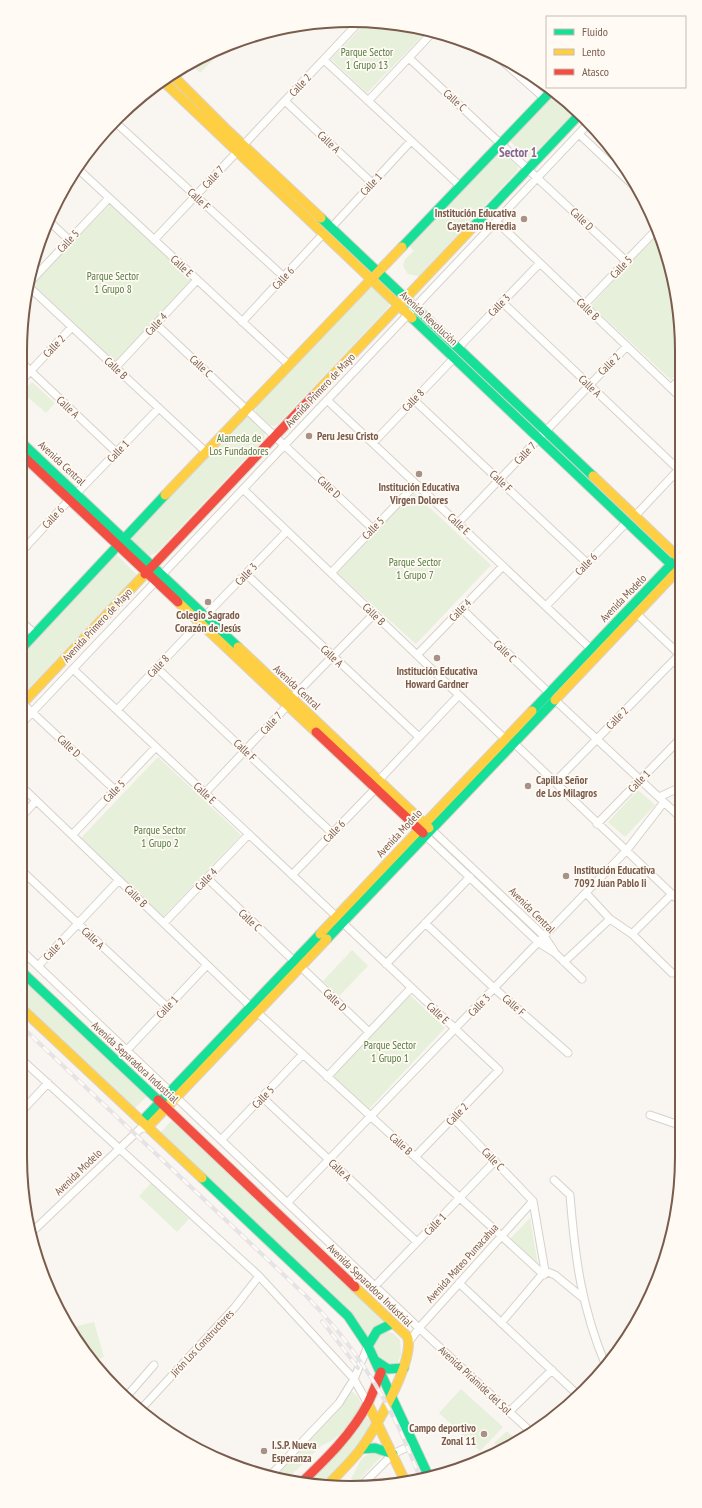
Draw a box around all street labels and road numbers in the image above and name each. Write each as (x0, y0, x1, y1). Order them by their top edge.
street label: Calle 2 (286, 71, 314, 99)
street label: Calle C (441, 86, 469, 114)
street label: Calle A (315, 128, 344, 157)
street label: Calle 7 (199, 163, 227, 191)
street label: Calle 1 (357, 170, 385, 198)
street label: Calle F (185, 185, 214, 213)
street label: Calle D (567, 205, 597, 234)
street label: Calle 5 (54, 227, 82, 255)
street label: Calle E (168, 252, 196, 280)
street label: Calle 5 (607, 253, 635, 281)
street label: Calle 6 (269, 264, 297, 292)
street label: Avenida Revolución (397, 288, 461, 348)
street label: Calle 3 (485, 291, 513, 319)
street label: Calle B (574, 295, 602, 323)
street label: Calle 4 (142, 310, 170, 338)
street label: Calle 2 (40, 332, 68, 360)
street label: Avenida Primero de Mayo (282, 350, 358, 430)
street label: Calle 2 (595, 350, 623, 378)
street label: Calle C (187, 352, 215, 380)
street label: Calle B (102, 354, 130, 382)
street label: Calle A (576, 372, 605, 401)
street label: Calle 8 (399, 386, 427, 414)
street label: Calle A (54, 393, 83, 422)
street label: Calle 1 (104, 437, 132, 465)
street label: Avenida Central (35, 438, 89, 489)
street label: Calle 7 (511, 439, 539, 467)
street label: Calle F (487, 467, 516, 495)
street label: Calle D (314, 473, 344, 502)
street label: Calle 6 (39, 503, 67, 531)
street label: Calle E (445, 510, 473, 538)
street label: Calle 5 (359, 514, 387, 542)
street label: Calle 6 (572, 550, 600, 578)
street label: Calle 3 (232, 560, 260, 588)
street label: Avenida Modelo (597, 571, 649, 625)
street label: Avenida Primero de Mayo (59, 585, 135, 665)
street label: Calle 4 (446, 596, 474, 624)
street label: Calle B (360, 600, 388, 628)
street label: Calle C (491, 637, 519, 665)
street label: Calle A (318, 642, 347, 671)
street label: Calle 8 (144, 652, 172, 680)
street label: Avenida Central (270, 662, 324, 713)
street label: Calle 2 (603, 704, 631, 732)
street label: Calle 7 (257, 709, 285, 737)
street label: Calle D (54, 732, 84, 761)
street label: Calle F (231, 736, 260, 764)
street label: Calle 1 (625, 767, 653, 795)
street label: Calle 5 (100, 777, 128, 805)
street label: Calle E (191, 779, 219, 807)
street label: Avenida Modelo (373, 806, 425, 860)
street label: Calle 6 (320, 817, 348, 845)
street label: Calle 4 (192, 865, 220, 893)
street label: Calle B (122, 882, 150, 910)
street label: Avenida Central (506, 884, 558, 936)
street label: Calle C (236, 906, 264, 934)
street label: Calle A (79, 924, 108, 953)
street label: Calle 2 (40, 935, 68, 963)
street label: Calle D (320, 986, 350, 1015)
street label: Calle 3 (465, 991, 493, 1019)
street label: Calle F (500, 991, 529, 1019)
street label: Calle 1 (153, 993, 181, 1021)
street label: Calle E (424, 999, 452, 1027)
street label: Avenida Separadora Industrial (89, 1018, 182, 1106)
street label: Calle 5 (249, 1083, 277, 1111)
street label: Calle 2 (443, 1100, 471, 1128)
street label: Calle B (386, 1130, 416, 1158)
street label: Calle C (479, 1145, 507, 1173)
street label: Avenida Modelo (51, 1146, 105, 1198)
street label: Calle A (326, 1156, 355, 1185)
street label: Calle 1 (421, 1210, 449, 1238)
street label: Avenida Mateo Pumacahua (423, 1221, 501, 1305)
street label: Avenida Separadora Industrial (324, 1241, 416, 1330)
street label: Jirón Los Constructores (167, 1306, 237, 1380)
street label: Avenida Pirámide del Sol (436, 1343, 515, 1418)

